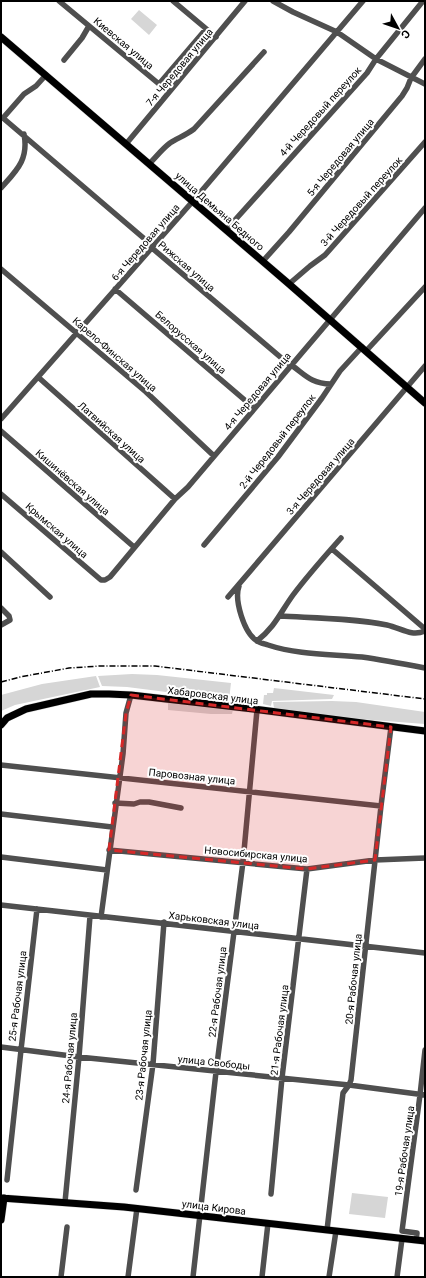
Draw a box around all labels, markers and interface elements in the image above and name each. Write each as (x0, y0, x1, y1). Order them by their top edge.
north arrow (378, 8, 418, 48)
street label: Киевская улица (92, 15, 156, 72)
street label: 7-я Чередовая улица (144, 26, 215, 108)
text: С (398, 27, 413, 41)
street label: 4-й Чередовый переулок (277, 64, 364, 158)
street label: 5-я Чередовая улица (305, 116, 376, 198)
street label: 3-й Чередовый переулок (318, 154, 405, 248)
street label: улица Демьяна Бедного (173, 170, 266, 253)
street label: 6-я Чередовая улица (109, 202, 182, 283)
street label: Рижская улица (156, 239, 217, 294)
street label: Белорусская улица (153, 309, 228, 376)
street label: Карело-Финская улица (70, 314, 160, 394)
street label: 4-я Чередовая улица (222, 350, 293, 432)
street label: 2-й Чередовый переулок (237, 392, 318, 491)
street label: Латвийская улица (76, 400, 147, 465)
street label: 3-я Чередовая улица (284, 436, 357, 517)
street label: Кишинёвская улица (34, 447, 112, 517)
street label: Крымская улица (23, 500, 90, 560)
street label: Хабаровская улица (167, 684, 259, 707)
street label: Паровозная улица (148, 766, 236, 787)
street label: Новосибирская улица (204, 845, 308, 864)
street label: Харьковская улица (168, 909, 260, 931)
street label: 20-я Рабочая улица (343, 933, 364, 1025)
street label: 22-я Рабочая улица (206, 946, 229, 1038)
street label: 25-я Рабочая улица (6, 950, 29, 1042)
street label: 21-я Рабочая улица (268, 984, 291, 1076)
street label: 23-я Рабочая улица (133, 1009, 154, 1101)
street label: 24-я Рабочая улица (60, 1012, 79, 1104)
street label: улица Свободы (177, 1053, 251, 1072)
street label: 19-я Рабочая улица (393, 1105, 416, 1197)
street label: улица Кирова (181, 1198, 247, 1217)

